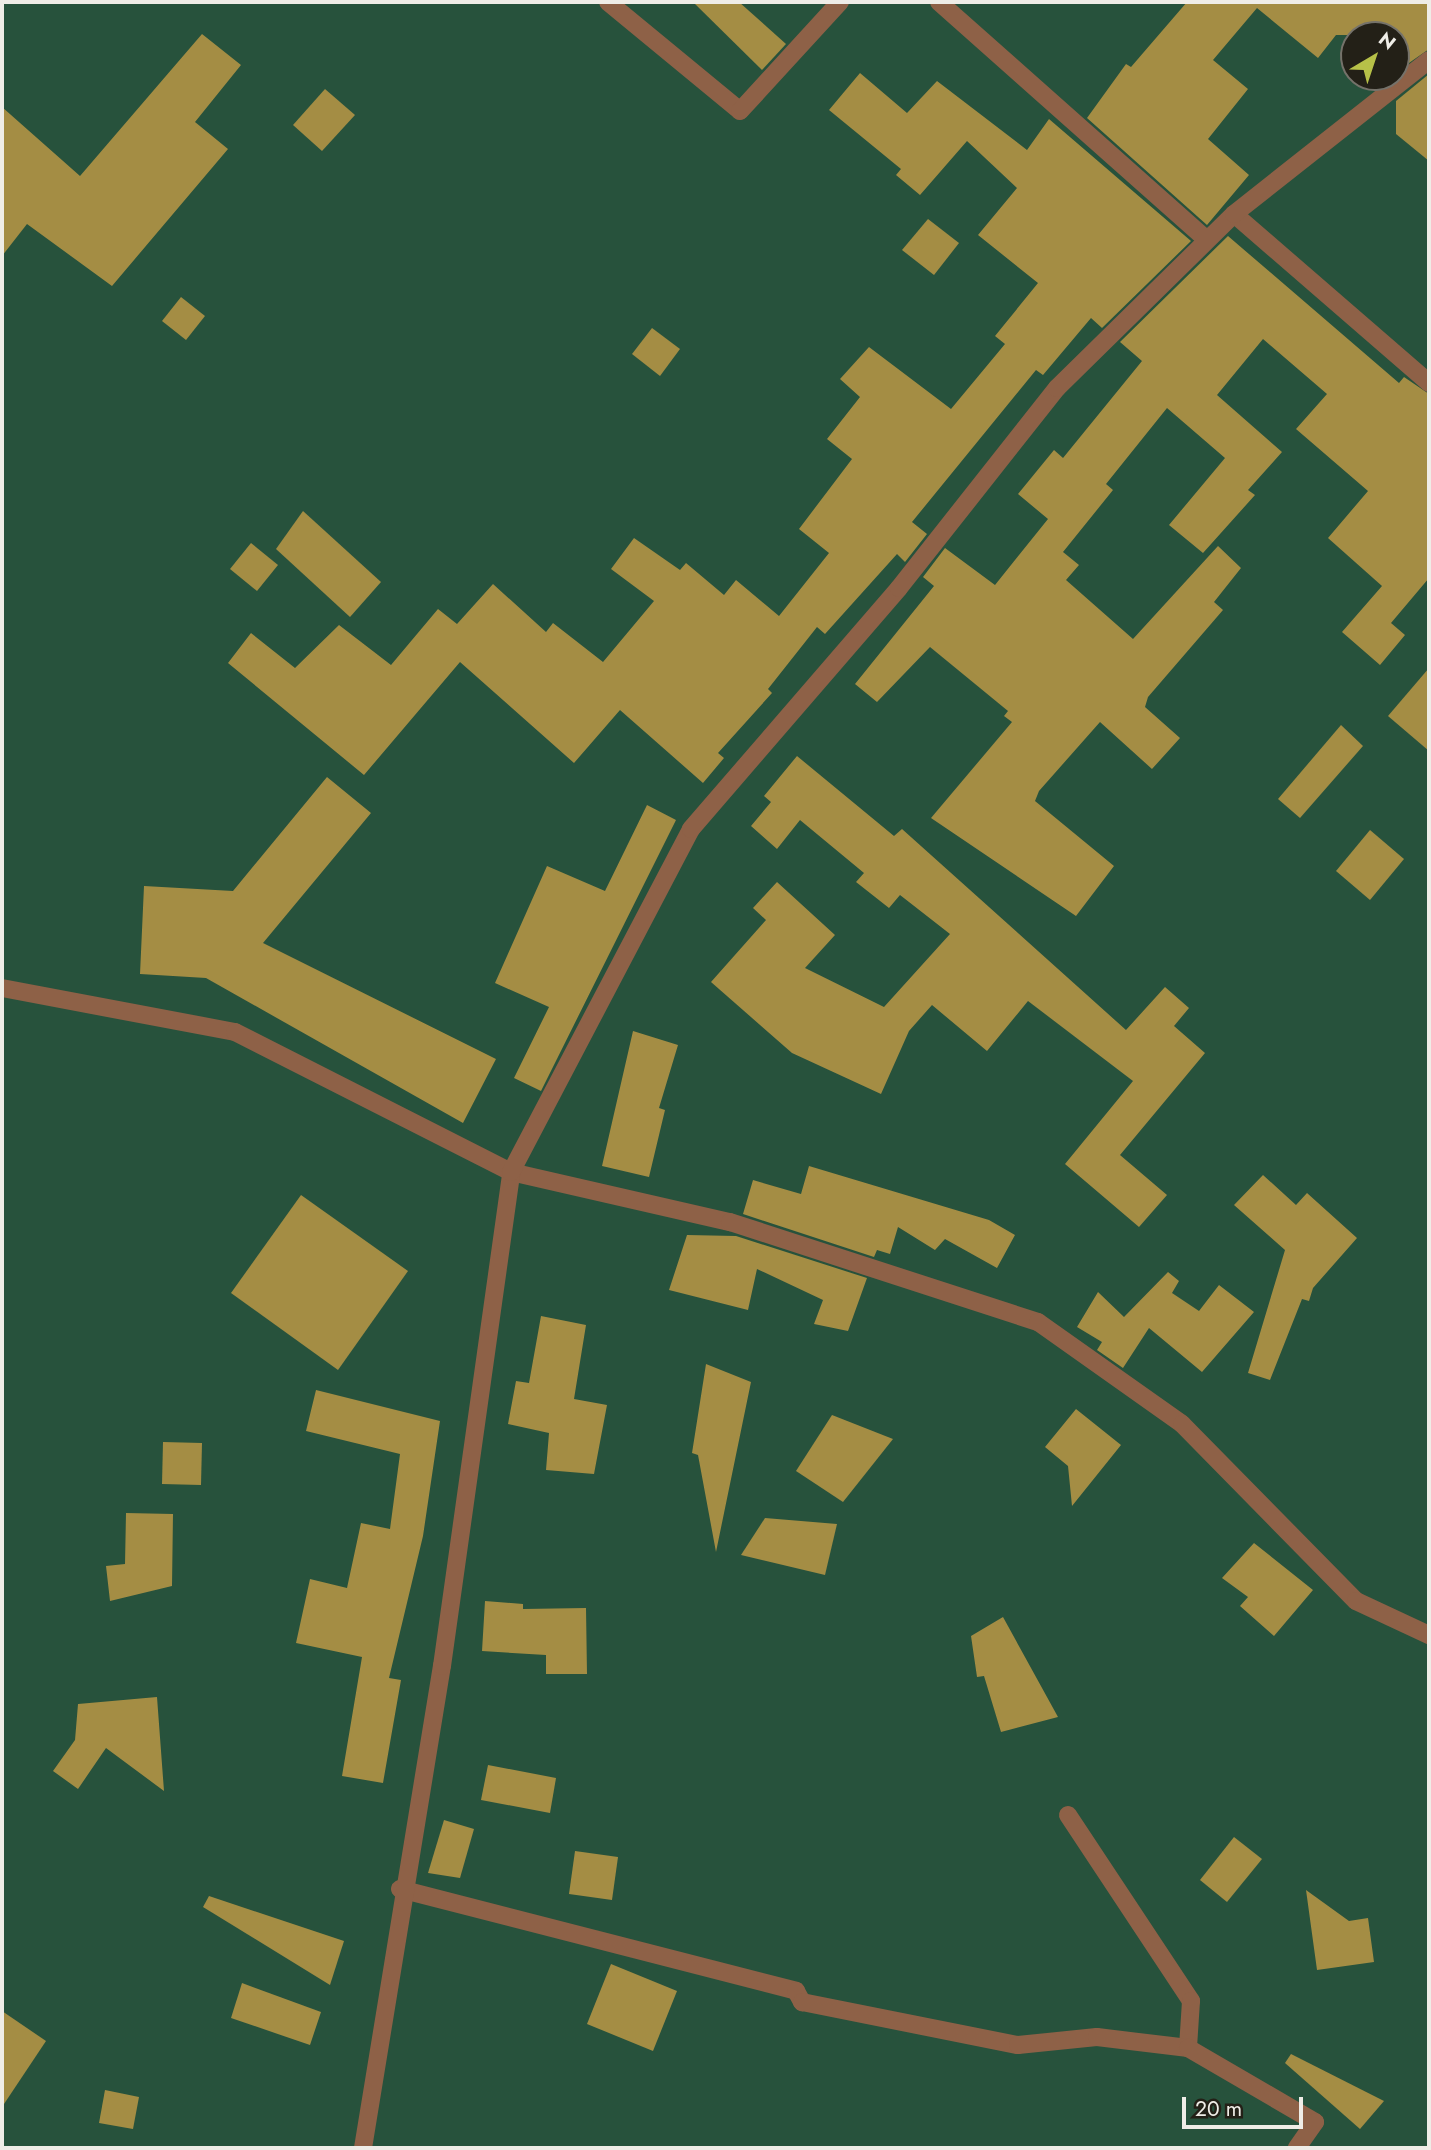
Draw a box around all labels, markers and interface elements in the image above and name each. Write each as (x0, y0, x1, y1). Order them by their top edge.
north arrow (1340, 21, 1410, 91)
text: N (1373, 26, 1402, 56)
scale bar (1186, 2084, 1307, 2128)
text: 20 m (1195, 2094, 1242, 2124)

